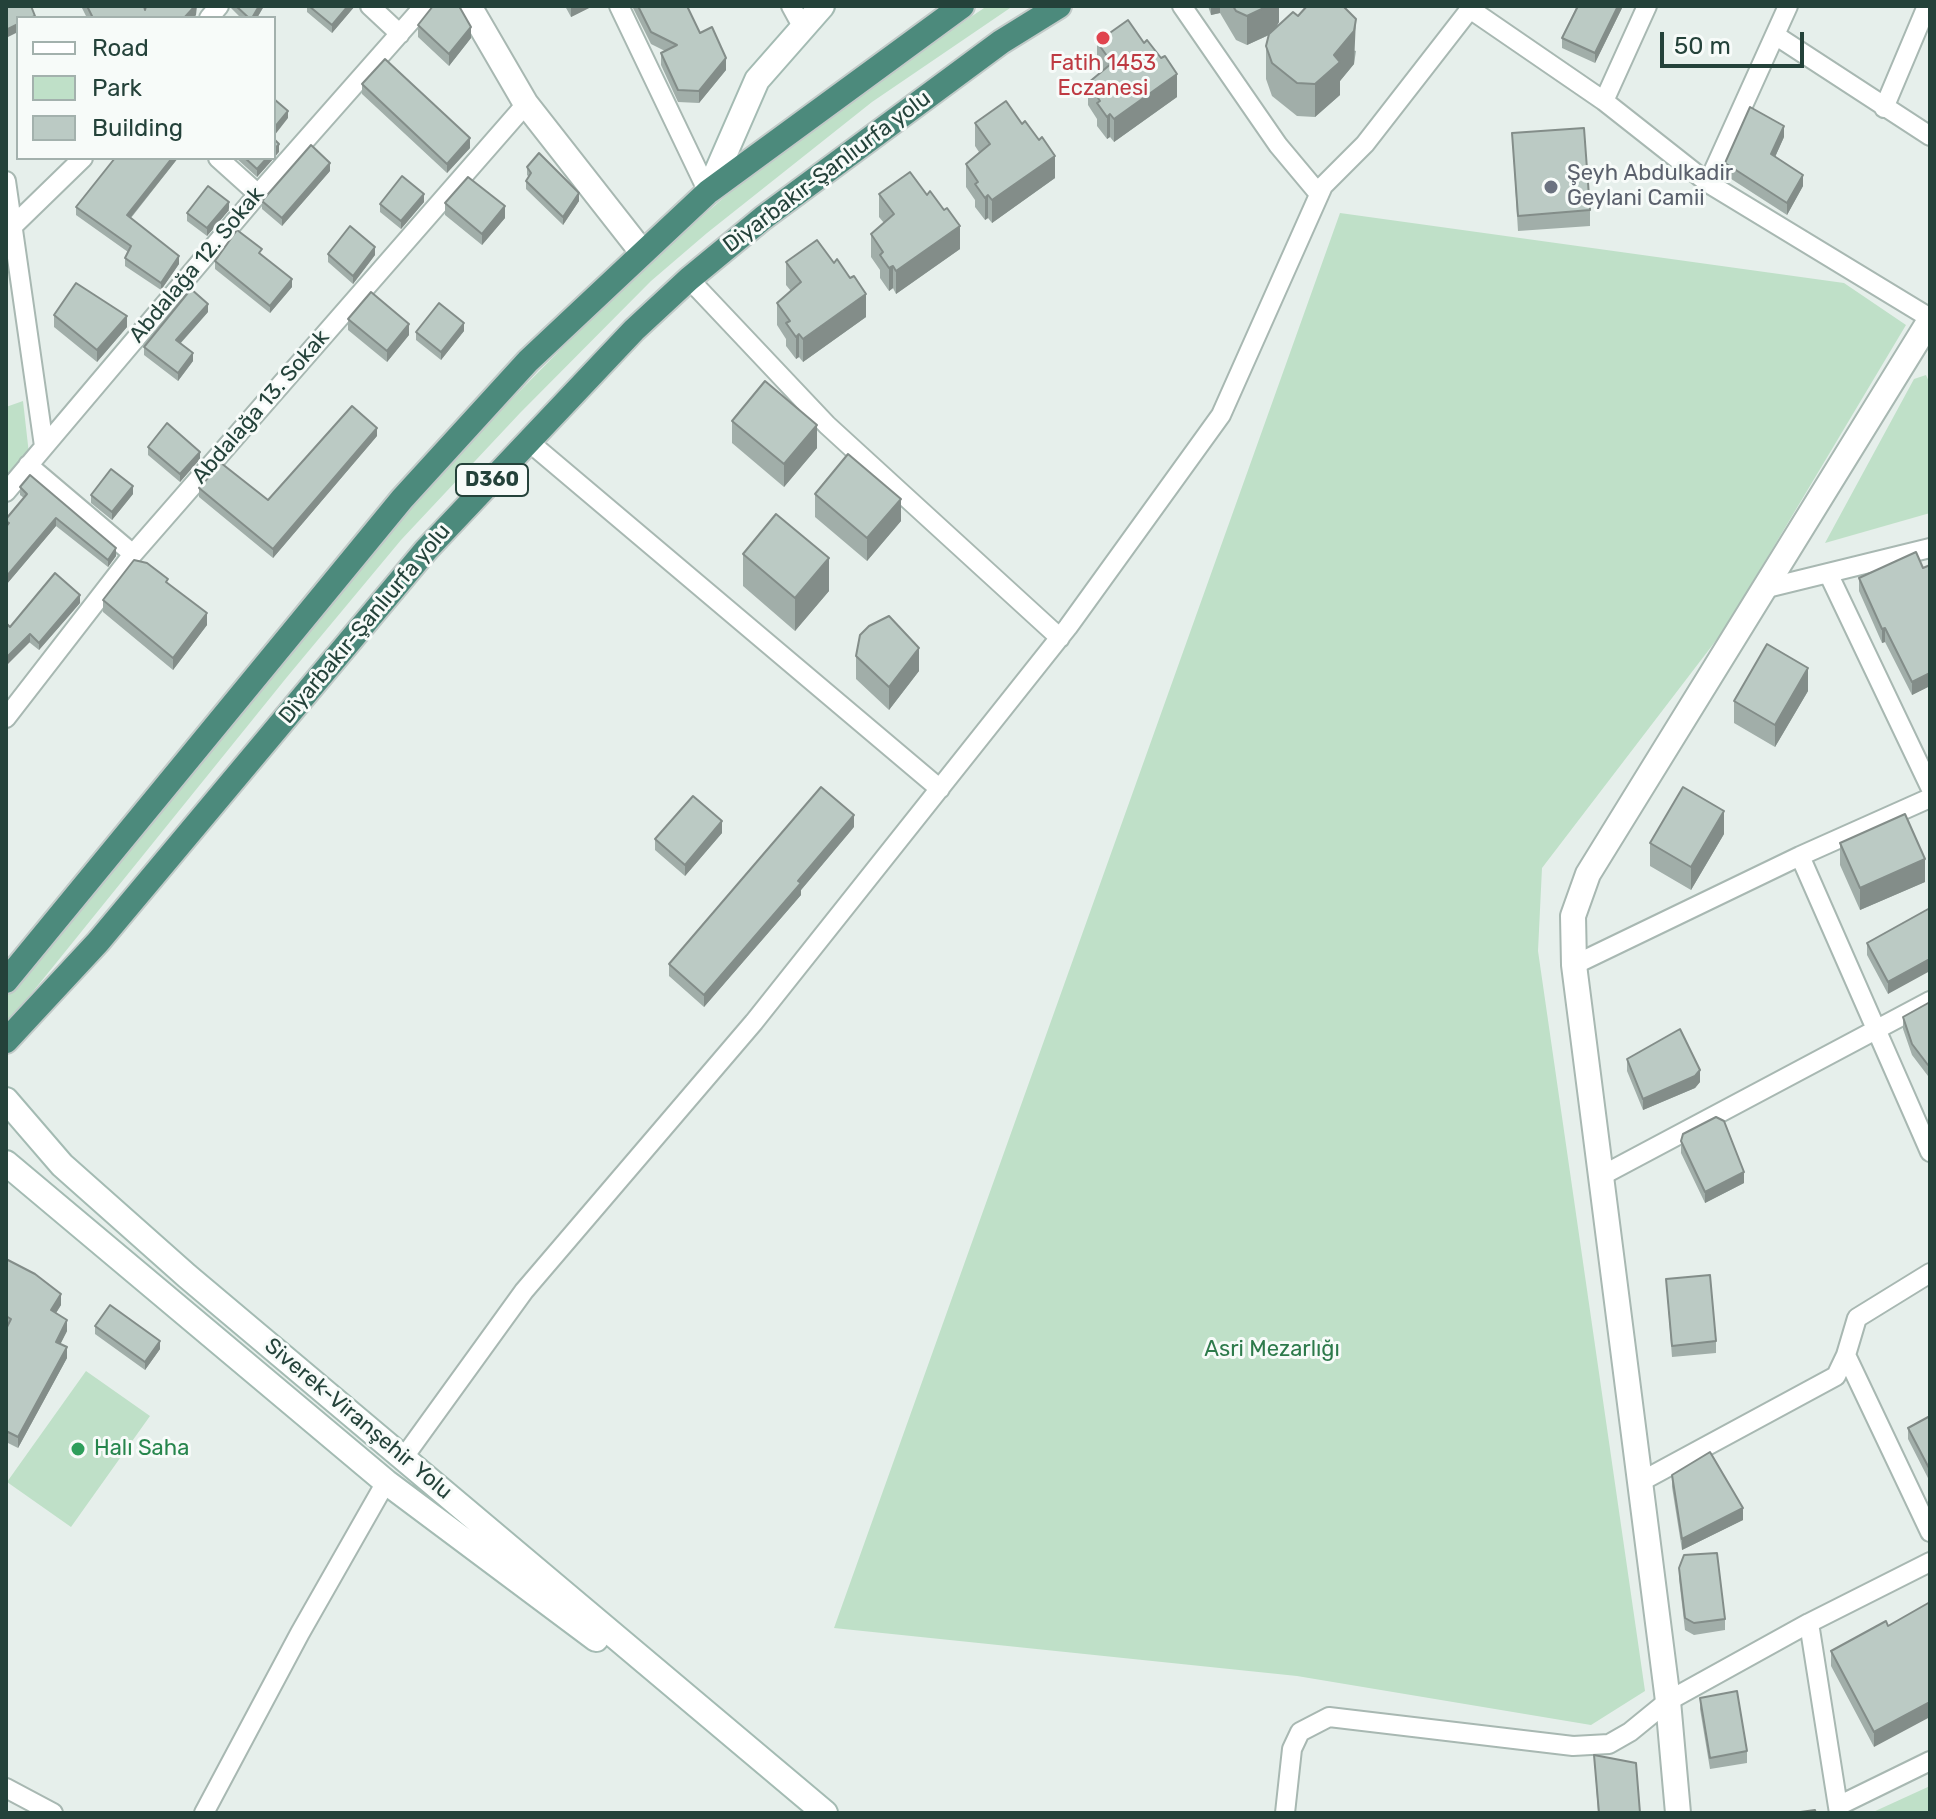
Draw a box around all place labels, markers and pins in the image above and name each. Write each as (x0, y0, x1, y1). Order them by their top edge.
marker: Fatih 1453 Eczanesi (1094, 29, 1112, 47)
place label: Fatih 1453 Eczanesi (1050, 51, 1156, 102)
place label: Şeyh Abdulkadir Geylani Camii (1567, 161, 1733, 212)
marker: Şeyh Abdulkadir Geylani Camii (1542, 178, 1560, 196)
place label: Halı Saha (94, 1436, 189, 1462)
marker: Halı Saha (69, 1440, 87, 1458)

